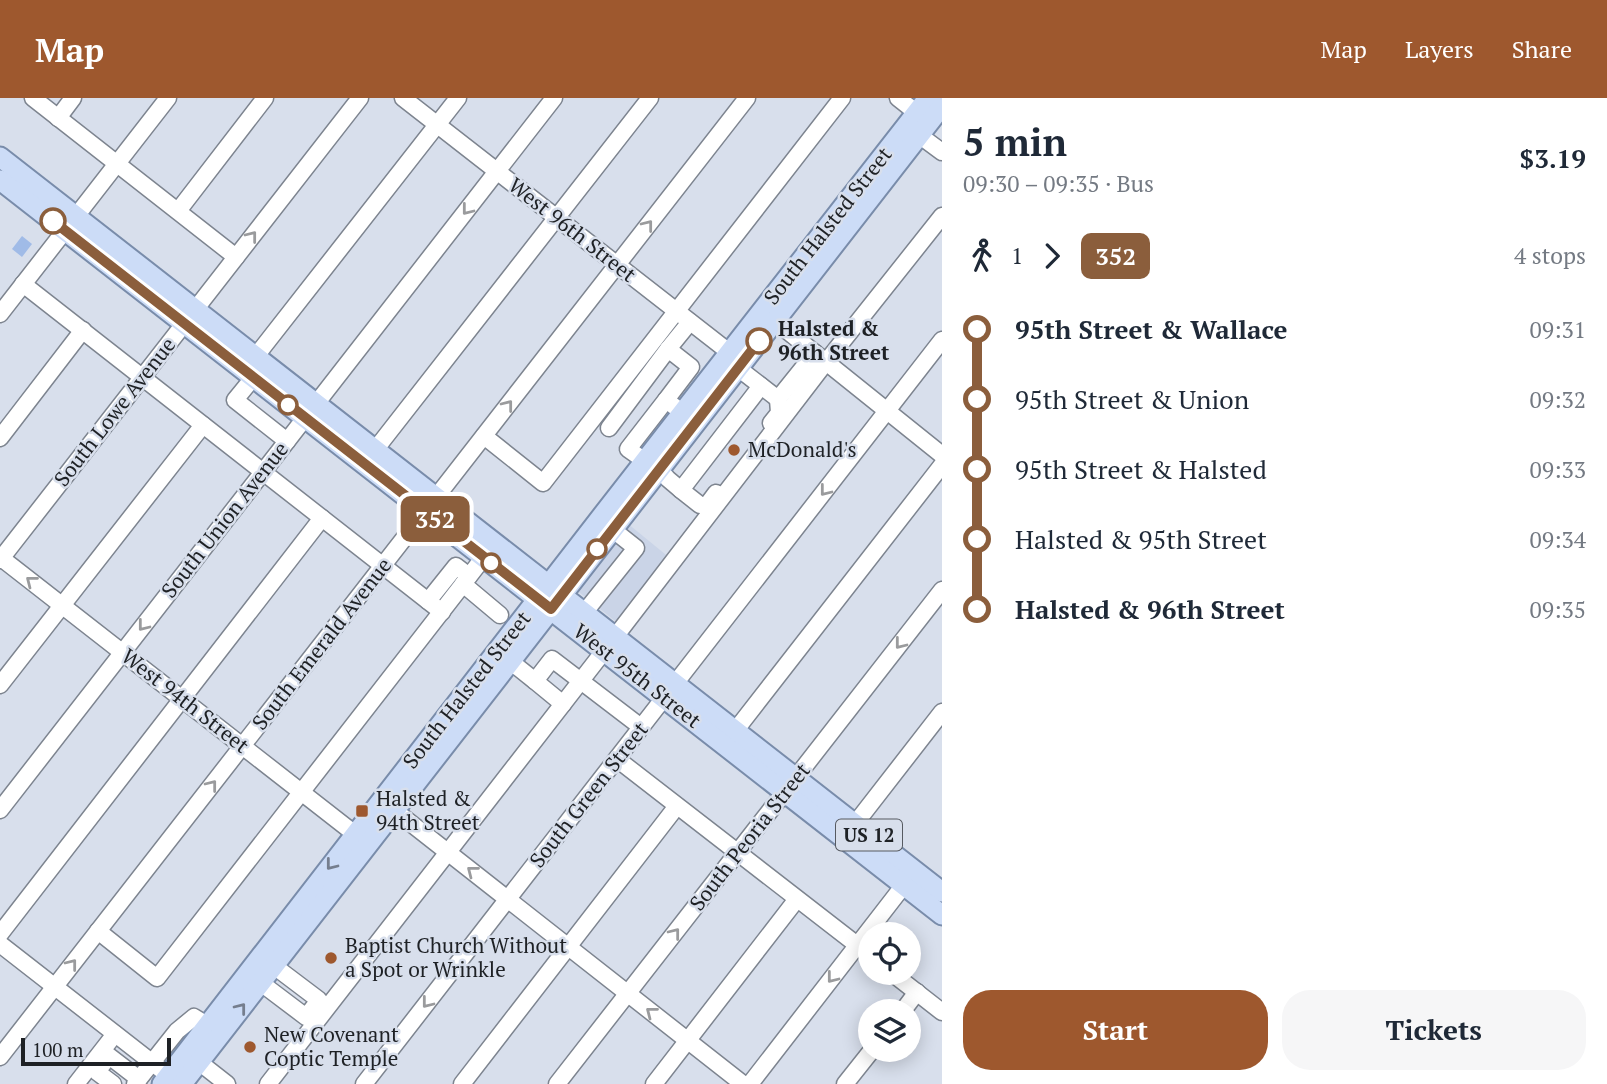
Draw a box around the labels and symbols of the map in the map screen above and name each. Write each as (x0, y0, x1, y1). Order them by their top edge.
street label: South Halsted Street (757, 141, 898, 310)
street label: West 96th Street (503, 171, 642, 288)
one-way arrow (462, 202, 475, 215)
unlabelled marker (40, 208, 66, 234)
one-way arrow (640, 220, 653, 233)
one-way arrow (244, 231, 257, 243)
place label: Halsted & 96th Street (778, 314, 890, 366)
marker: Halsted & 96th Street (746, 328, 772, 354)
street label: South Lowe Avenue (47, 331, 181, 492)
unlabelled marker (278, 395, 298, 415)
one-way arrow (500, 400, 513, 412)
place label: McDonald's (748, 435, 857, 463)
street label: South Union Avenue (155, 436, 294, 603)
marker: McDonald's (726, 442, 742, 458)
one-way arrow (820, 483, 833, 496)
line badge: 352 (395, 496, 475, 542)
unlabelled marker (587, 539, 607, 559)
street label: South Emerald Avenue (245, 552, 397, 735)
unlabelled marker (481, 553, 501, 573)
one-way arrow (26, 576, 39, 589)
street label: South Halsted Street (396, 605, 537, 774)
street label: West 95th Street (568, 617, 707, 734)
one-way arrow (138, 619, 151, 631)
one-way arrow (896, 636, 909, 649)
street label: West 94th Street (116, 642, 255, 759)
street label: South Green Street (523, 716, 654, 873)
street label: South Peoria Street (683, 757, 816, 916)
one-way arrow (203, 780, 216, 792)
place label: Halsted & 94th Street (376, 784, 480, 836)
marker: Halsted & 94th Street (354, 803, 370, 819)
road number: US 12 (836, 820, 902, 850)
one-way arrow (326, 858, 339, 870)
one-way arrow (467, 867, 479, 880)
one-way arrow (666, 929, 679, 941)
place label: Baptist Church Without a Spot or Wrinkle (345, 931, 567, 983)
marker: Baptist Church Without a Spot or Wrinkle (323, 950, 339, 966)
one-way arrow (63, 960, 76, 972)
one-way arrow (828, 970, 841, 983)
one-way arrow (422, 995, 435, 1008)
one-way arrow (232, 1004, 245, 1016)
one-way arrow (646, 1007, 659, 1020)
place label: New Covenant Coptic Temple (264, 1020, 399, 1072)
scale bar (21, 1035, 172, 1067)
marker: New Covenant Coptic Temple (242, 1039, 258, 1055)

